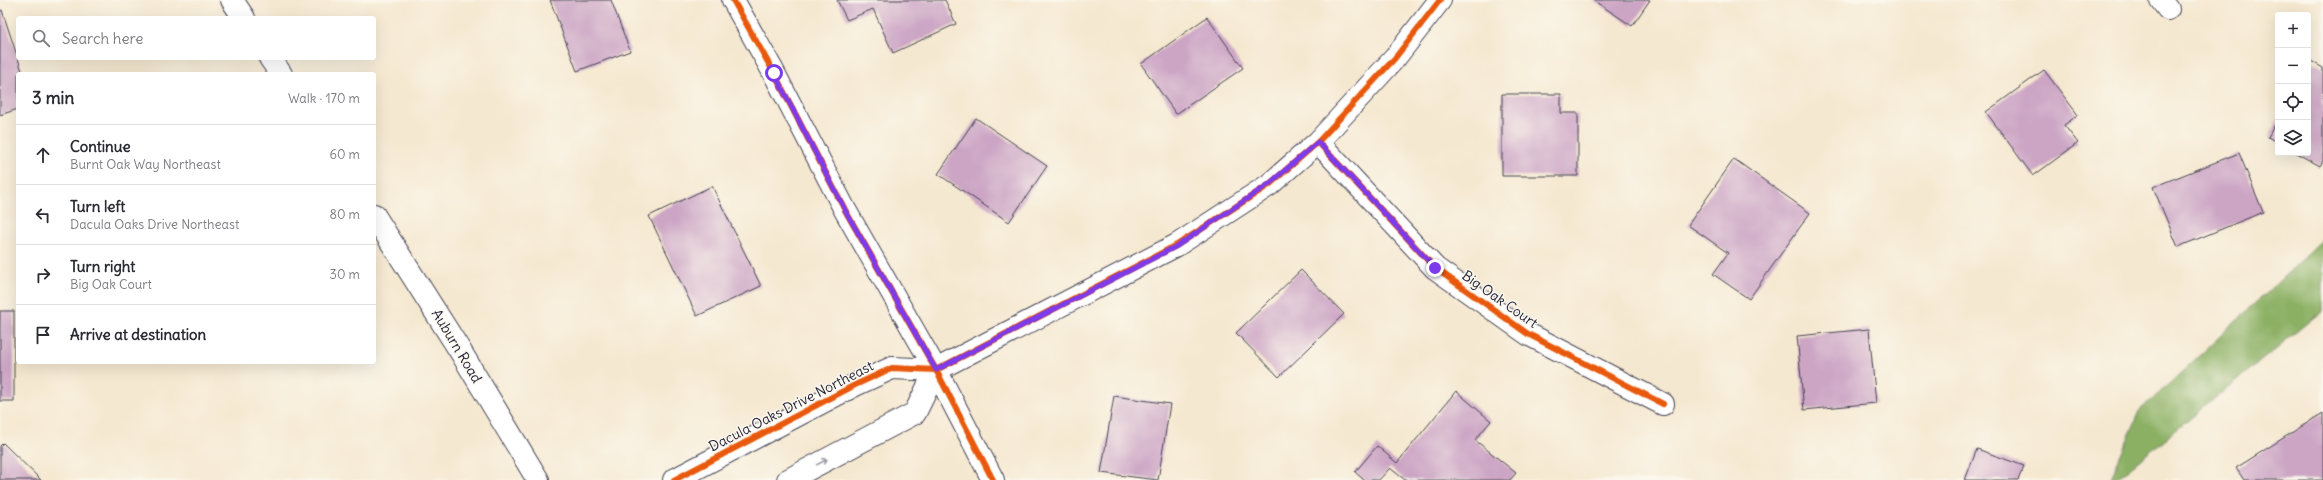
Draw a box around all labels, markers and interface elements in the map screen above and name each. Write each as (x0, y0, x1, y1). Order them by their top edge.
map controls (2275, 12, 2311, 156)
button: + (2275, 12, 2311, 48)
search box (16, 16, 376, 60)
icon: search (30, 27, 52, 49)
text: Search here (62, 29, 143, 48)
button: − (2275, 48, 2311, 84)
route start (765, 64, 783, 82)
button: locate (2275, 84, 2311, 120)
text: 3 min (32, 87, 74, 109)
text: Walk · 170 m (288, 90, 360, 107)
button: layers (2275, 120, 2311, 156)
text: Continue (70, 137, 131, 156)
icon: ahead (32, 144, 54, 166)
text: 60 m (329, 146, 360, 163)
text: Burnt Oak Way Northeast (70, 156, 221, 173)
text: Turn left (70, 197, 125, 216)
icon: left (32, 204, 54, 226)
text: 80 m (329, 206, 360, 223)
text: Dacula Oaks Drive Northeast (70, 216, 239, 233)
text: Turn right (70, 257, 135, 276)
route end (1426, 259, 1444, 277)
icon: right (32, 264, 54, 286)
text: 30 m (330, 266, 360, 283)
street label: Big Oak Court (1459, 266, 1542, 332)
text: Big Oak Court (70, 276, 152, 293)
street label: Auburn Road (428, 306, 486, 386)
icon: arrive (32, 324, 54, 346)
text: Arrive at destination (70, 325, 206, 344)
street label: Dacula Oaks Drive Northeast (706, 356, 877, 455)
one-way arrow (816, 458, 828, 465)

